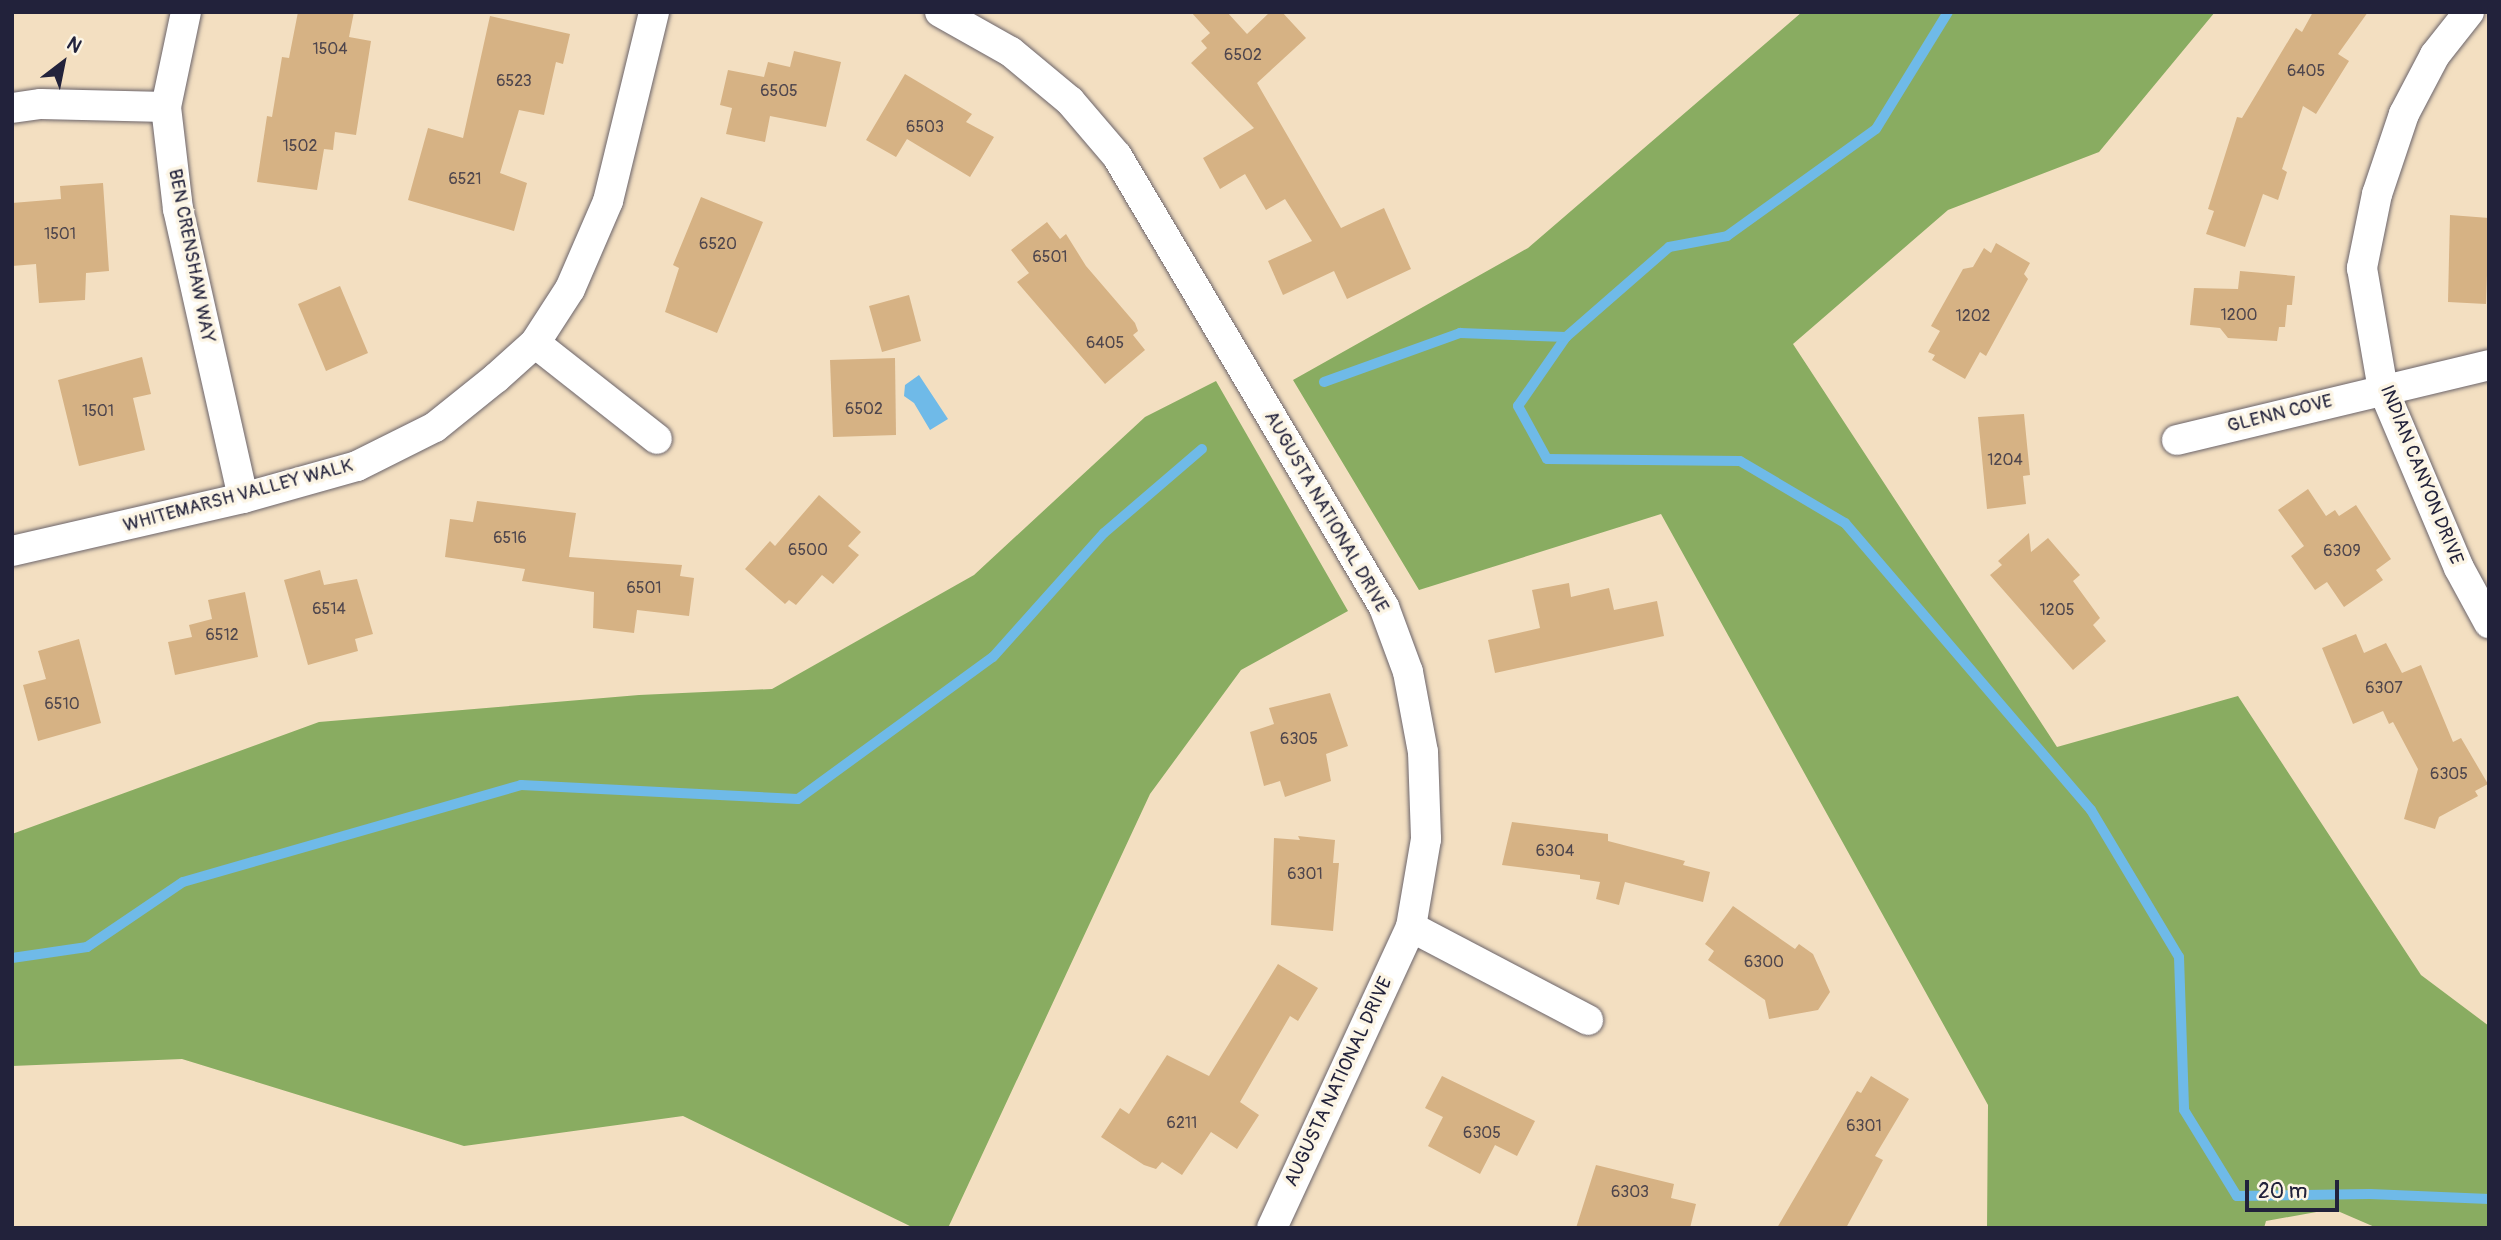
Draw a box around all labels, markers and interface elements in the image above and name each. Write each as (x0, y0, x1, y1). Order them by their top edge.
north arrow (28, 28, 98, 98)
text: N (62, 32, 86, 59)
house number: 1504 (312, 39, 348, 59)
house number: 6502 (1224, 45, 1262, 65)
house number: 6405 (2287, 61, 2325, 81)
house number: 6523 (496, 71, 532, 91)
house number: 6505 (760, 81, 798, 101)
house number: 6503 (906, 117, 944, 137)
house number: 1502 (283, 136, 317, 156)
street label: BEN CRENSHAW WAY (163, 167, 219, 345)
house number: 6521 (448, 169, 482, 189)
house number: 1501 (44, 224, 76, 244)
house number: 6520 (699, 234, 737, 254)
house number: 6501 (1032, 247, 1068, 267)
house number: 1200 (2220, 305, 2258, 325)
house number: 1202 (1955, 306, 1991, 326)
house number: 6405 (1086, 333, 1124, 353)
street label: INDIAN CANYON DRIVE (2375, 382, 2467, 568)
street label: GLENN COVE (2225, 390, 2335, 438)
house number: 6502 (845, 399, 883, 419)
house number: 1501 (82, 401, 114, 421)
street label: AUGUSTA NATIONAL DRIVE (1259, 407, 1393, 617)
house number: 1204 (1987, 450, 2023, 470)
street label: WHITEMARSH VALLEY WALK (121, 454, 355, 538)
house number: 6516 (493, 528, 527, 548)
house number: 6500 (788, 540, 828, 560)
house number: 6309 (2323, 541, 2361, 561)
house number: 6501 (626, 578, 662, 598)
house number: 6514 (312, 599, 346, 619)
house number: 1205 (2040, 600, 2074, 620)
house number: 6512 (205, 625, 239, 645)
house number: 6307 (2365, 678, 2403, 698)
house number: 6510 (44, 694, 80, 714)
house number: 6305 (1280, 729, 1318, 749)
house number: 6305 (2430, 764, 2468, 784)
house number: 6304 (1536, 841, 1574, 861)
house number: 6301 (1287, 864, 1323, 884)
house number: 6300 (1744, 952, 1784, 972)
street label: AUGUSTA NATIONAL DRIVE (1280, 974, 1398, 1190)
house number: 6211 (1167, 1113, 1197, 1133)
house number: 6301 (1846, 1116, 1882, 1136)
house number: 6305 (1463, 1123, 1501, 1143)
scale bar (2249, 1166, 2344, 1210)
text: 20 m (2258, 1178, 2307, 1205)
house number: 6303 (1611, 1182, 1649, 1202)

